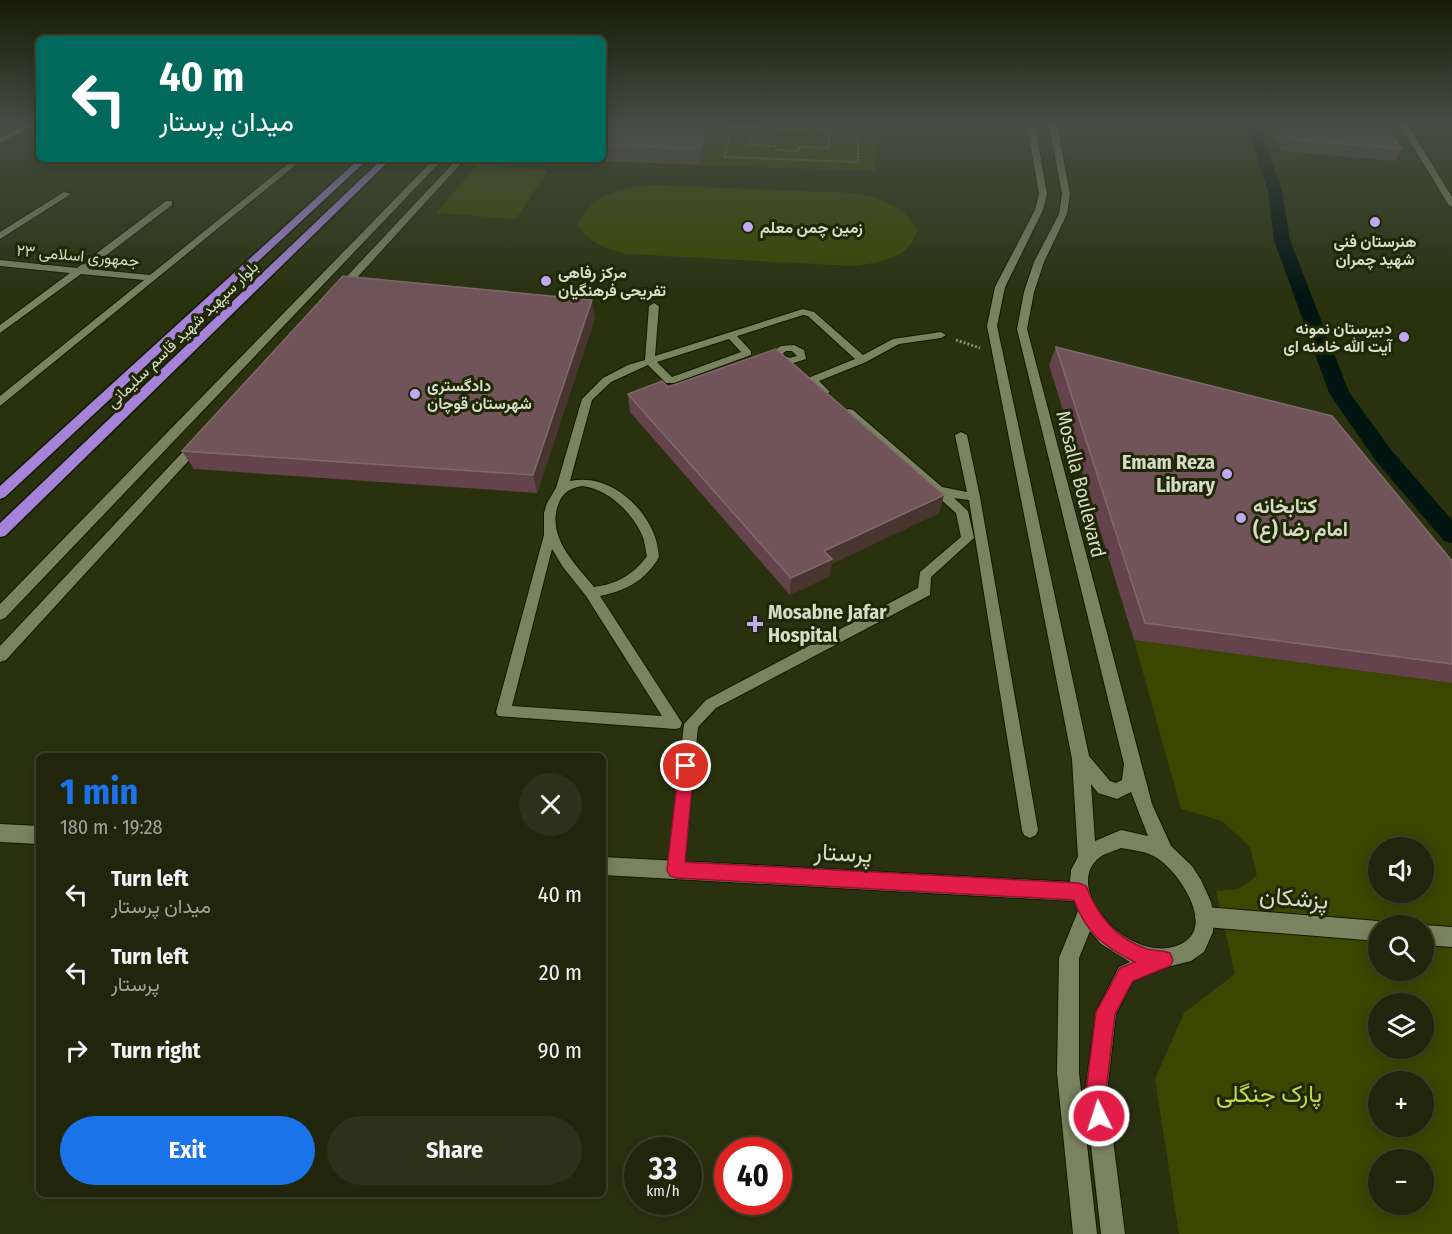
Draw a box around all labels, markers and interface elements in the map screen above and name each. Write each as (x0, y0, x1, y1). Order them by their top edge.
text: 40 m (159, 52, 244, 102)
icon: left (60, 60, 138, 138)
text: میدان پرستار (159, 106, 294, 138)
marker: هنرستان فنی شهید چمران (1368, 215, 1382, 229)
place label: زمین چمن معلم (760, 218, 863, 239)
marker: زمین چمن معلم (741, 220, 755, 234)
place label: هنرستان فنی شهید چمران (1334, 232, 1416, 271)
street label: جمهوری اسلامی ۲۳ (16, 241, 141, 271)
street label: بلوار سپهبد شهید قاسم سلیمانی (103, 257, 264, 413)
place label: مرکز رفاهی تفریحی فرهنگیان (558, 263, 666, 301)
marker: مرکز رفاهی تفریحی فرهنگیان (539, 274, 553, 288)
place label: دبیرستان نمونه آیت الله خامنه ای (1283, 319, 1394, 356)
marker: دبیرستان نمونه آیت الله خامنه ای (1397, 330, 1411, 344)
place label: دادگستری شهرستان قوچان (427, 376, 532, 415)
marker: دادگستری شهرستان قوچان (408, 387, 422, 401)
street label: Mosalla Boulevard (1051, 408, 1111, 560)
place label: Emam Reza Library (1122, 450, 1215, 497)
marker: Emam Reza Library (1220, 467, 1234, 481)
place label: کتابخانه امام رضا (ع) (1253, 494, 1348, 543)
marker: کتابخانه امام رضا (ع) (1234, 511, 1248, 525)
place label: Mosabne Jafar Hospital (768, 600, 887, 647)
marker: Mosabne Jafar Hospital (746, 615, 764, 633)
pin (660, 740, 711, 791)
icon: arrive (669, 749, 702, 782)
text: 1 min (60, 770, 138, 814)
button: close (519, 773, 582, 836)
text: 180 m · 19:28 (60, 815, 163, 839)
street label: پرستار (812, 837, 873, 871)
map controls (1368, 837, 1434, 1215)
button: sound (1368, 837, 1434, 903)
text: Turn left (111, 865, 189, 892)
icon: left (60, 878, 93, 911)
text: 40 m (538, 881, 582, 908)
street label: پزشکان (1258, 881, 1330, 917)
text: میدان پرستار (111, 894, 211, 918)
button: search (1368, 915, 1434, 981)
text: Turn left (111, 943, 189, 970)
icon: left (60, 956, 93, 989)
text: 20 m (539, 959, 582, 986)
text: پرستار (111, 972, 160, 996)
button: layers (1368, 993, 1434, 1059)
icon: right (60, 1034, 93, 1067)
text: Turn right (111, 1037, 200, 1064)
text: 90 m (538, 1037, 582, 1064)
button: + (1368, 1071, 1434, 1137)
park label: پارک جنگلی (1216, 1080, 1322, 1110)
position arrow (1067, 1084, 1131, 1148)
button: Exit (60, 1116, 315, 1185)
button: Share (327, 1116, 582, 1185)
speed limit sign: 40 (714, 1137, 792, 1215)
button: − (1368, 1149, 1434, 1215)
text: 33 (649, 1151, 677, 1187)
text: km/h (646, 1182, 680, 1200)

